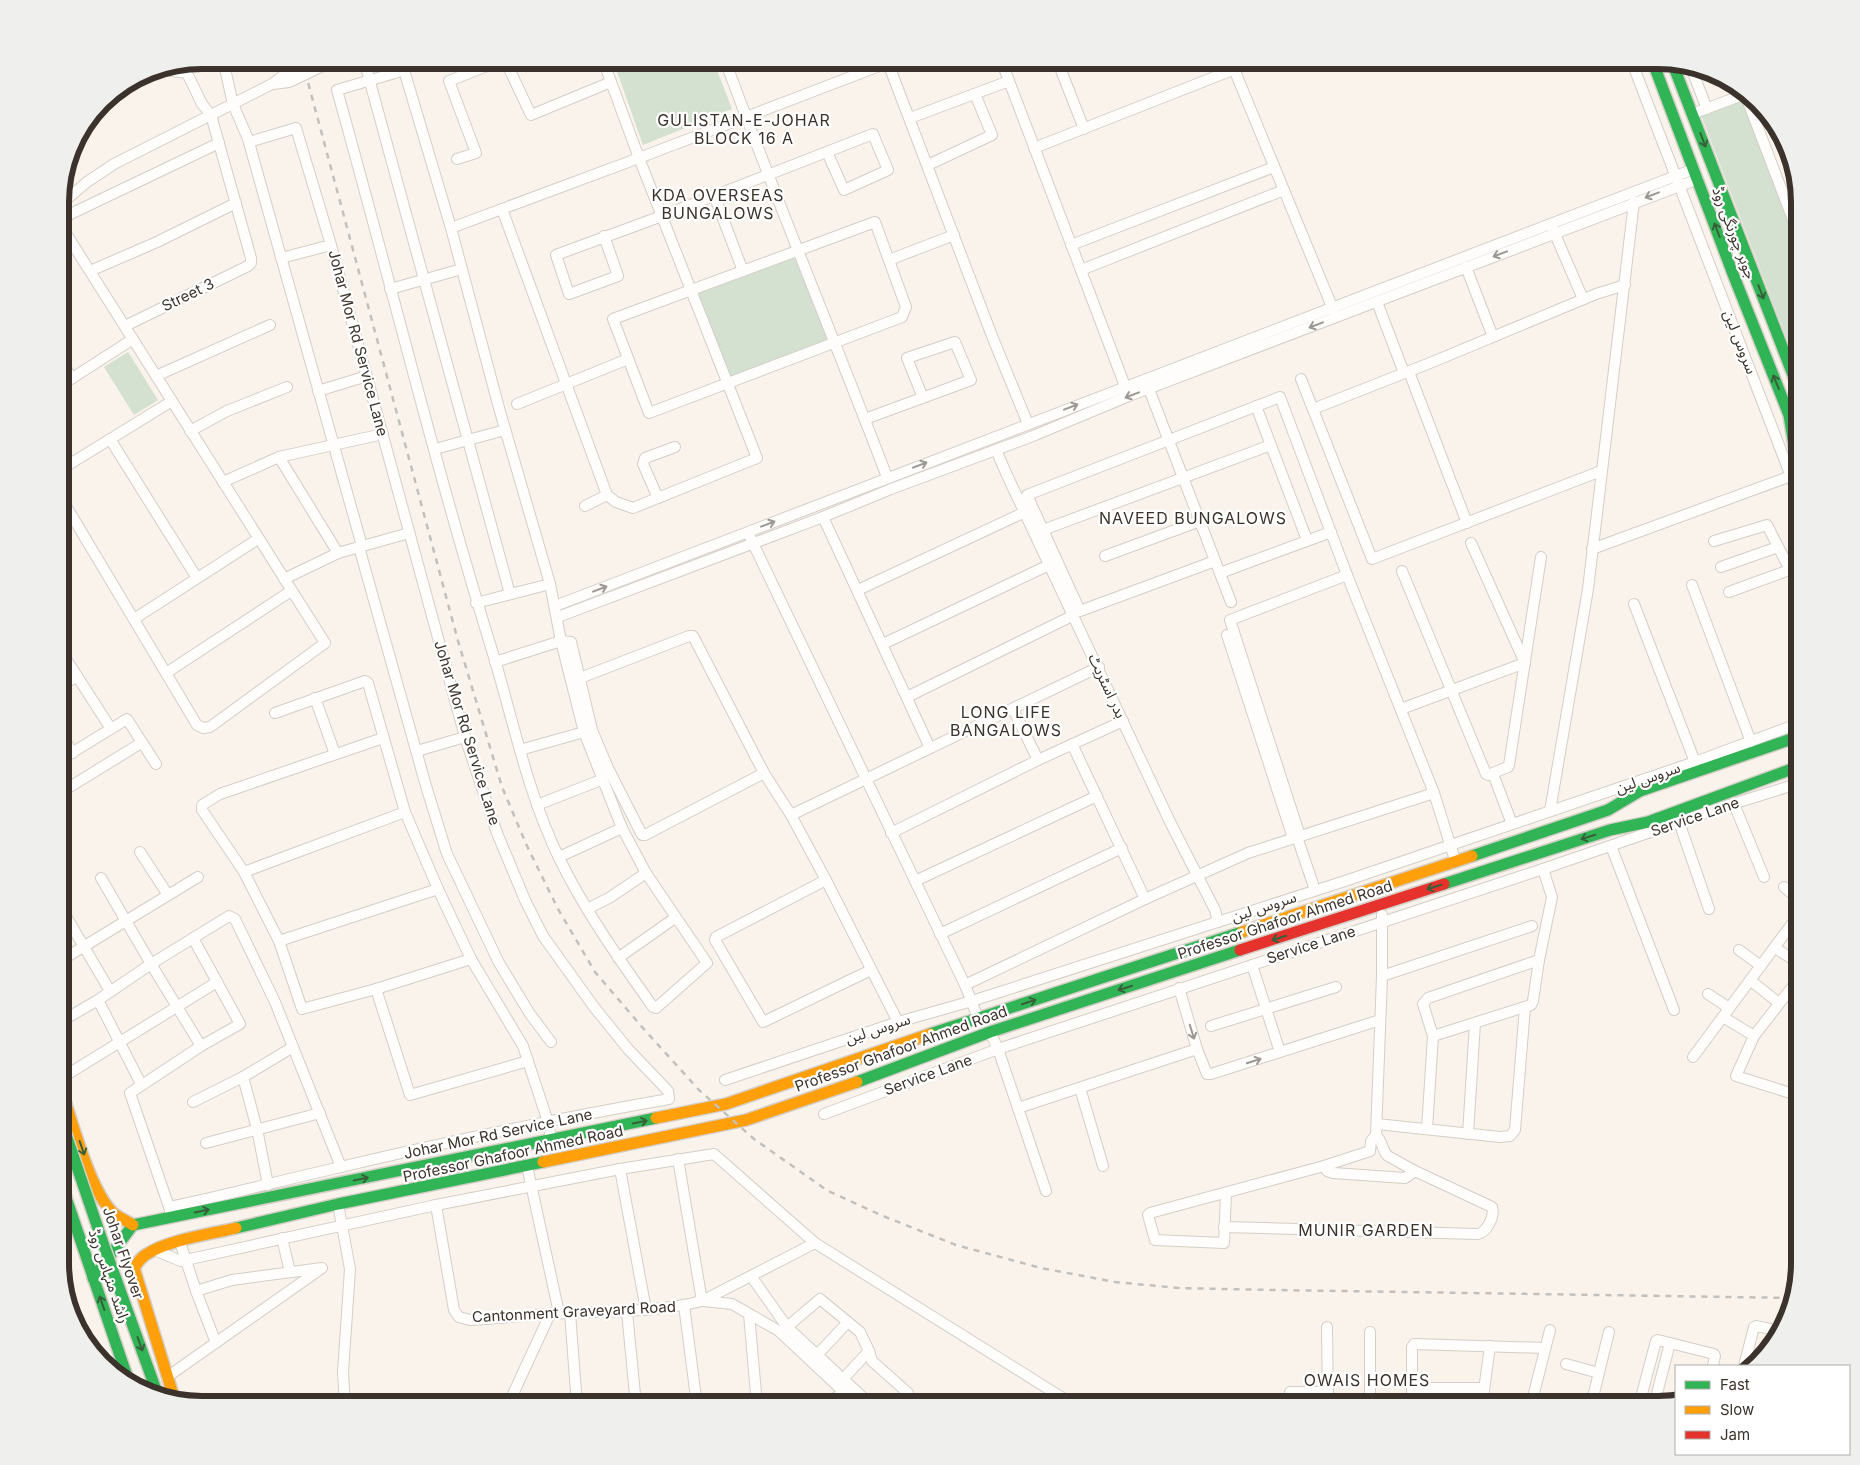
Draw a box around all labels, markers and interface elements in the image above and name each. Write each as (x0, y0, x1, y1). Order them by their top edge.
district label: GULISTAN-E-JOHAR BLOCK 16 A (657, 110, 831, 148)
one-way arrow (1698, 132, 1708, 147)
street label: جوہر چورنگی روڈ (1707, 184, 1761, 282)
district label: KDA OVERSEAS BUNGALOWS (651, 185, 785, 223)
one-way arrow (1645, 191, 1660, 200)
one-way arrow (1712, 223, 1721, 238)
street label: Johar Mor Rd Service Lane (324, 248, 393, 438)
one-way arrow (1493, 250, 1509, 259)
street label: Street 3 (159, 274, 217, 315)
one-way arrow (1757, 284, 1766, 299)
street label: سروس لین (1720, 307, 1761, 377)
one-way arrow (1309, 321, 1324, 330)
one-way arrow (1771, 374, 1780, 390)
one-way arrow (1124, 391, 1140, 400)
one-way arrow (1063, 402, 1079, 411)
one-way arrow (911, 460, 927, 469)
district label: NAVEED BUNGALOWS (1099, 508, 1287, 528)
one-way arrow (760, 518, 775, 528)
one-way arrow (592, 584, 607, 593)
street label: Johar Mor Rd Service Lane (430, 638, 505, 828)
street label: بدر اسٹریٹ (1084, 650, 1131, 721)
district label: LONG LIFE BANGALOWS (950, 702, 1062, 740)
street label: سروس لین (1613, 758, 1683, 797)
street label: Service Lane (1648, 793, 1742, 841)
one-way arrow (1581, 833, 1597, 842)
street label: Professor Ghafoor Ahmed Road (1175, 876, 1395, 963)
one-way arrow (1426, 883, 1442, 893)
street label: سروس لین (1229, 887, 1299, 926)
street label: Service Lane (1264, 921, 1358, 968)
one-way arrow (1272, 934, 1288, 943)
one-way arrow (1117, 983, 1133, 993)
one-way arrow (1021, 996, 1037, 1006)
street label: Professor Ghafoor Ahmed Road (792, 1001, 1010, 1096)
street label: سروس لین (843, 1009, 913, 1048)
one-way arrow (1187, 1023, 1197, 1039)
street label: Service Lane (881, 1050, 974, 1099)
one-way arrow (1246, 1055, 1262, 1065)
street label: Johar Mor Rd Service Lane (402, 1104, 594, 1163)
one-way arrow (632, 1117, 648, 1126)
street label: Professor Ghafoor Ahmed Road (401, 1121, 625, 1186)
one-way arrow (78, 1140, 87, 1156)
one-way arrow (353, 1174, 369, 1183)
street label: Johar Flyover (99, 1204, 148, 1302)
one-way arrow (193, 1206, 209, 1216)
district label: MUNIR GARDEN (1298, 1220, 1434, 1240)
street label: راشد منہاس روڈ (84, 1226, 134, 1325)
one-way arrow (97, 1295, 106, 1311)
street label: Cantonment Graveyard Road (472, 1297, 676, 1326)
one-way arrow (136, 1336, 145, 1352)
legend (1675, 1365, 1850, 1455)
district label: OWAIS HOMES (1304, 1370, 1430, 1390)
text: Fast (1720, 1375, 1750, 1394)
text: Slow (1720, 1400, 1754, 1419)
text: Jam (1720, 1425, 1750, 1444)

